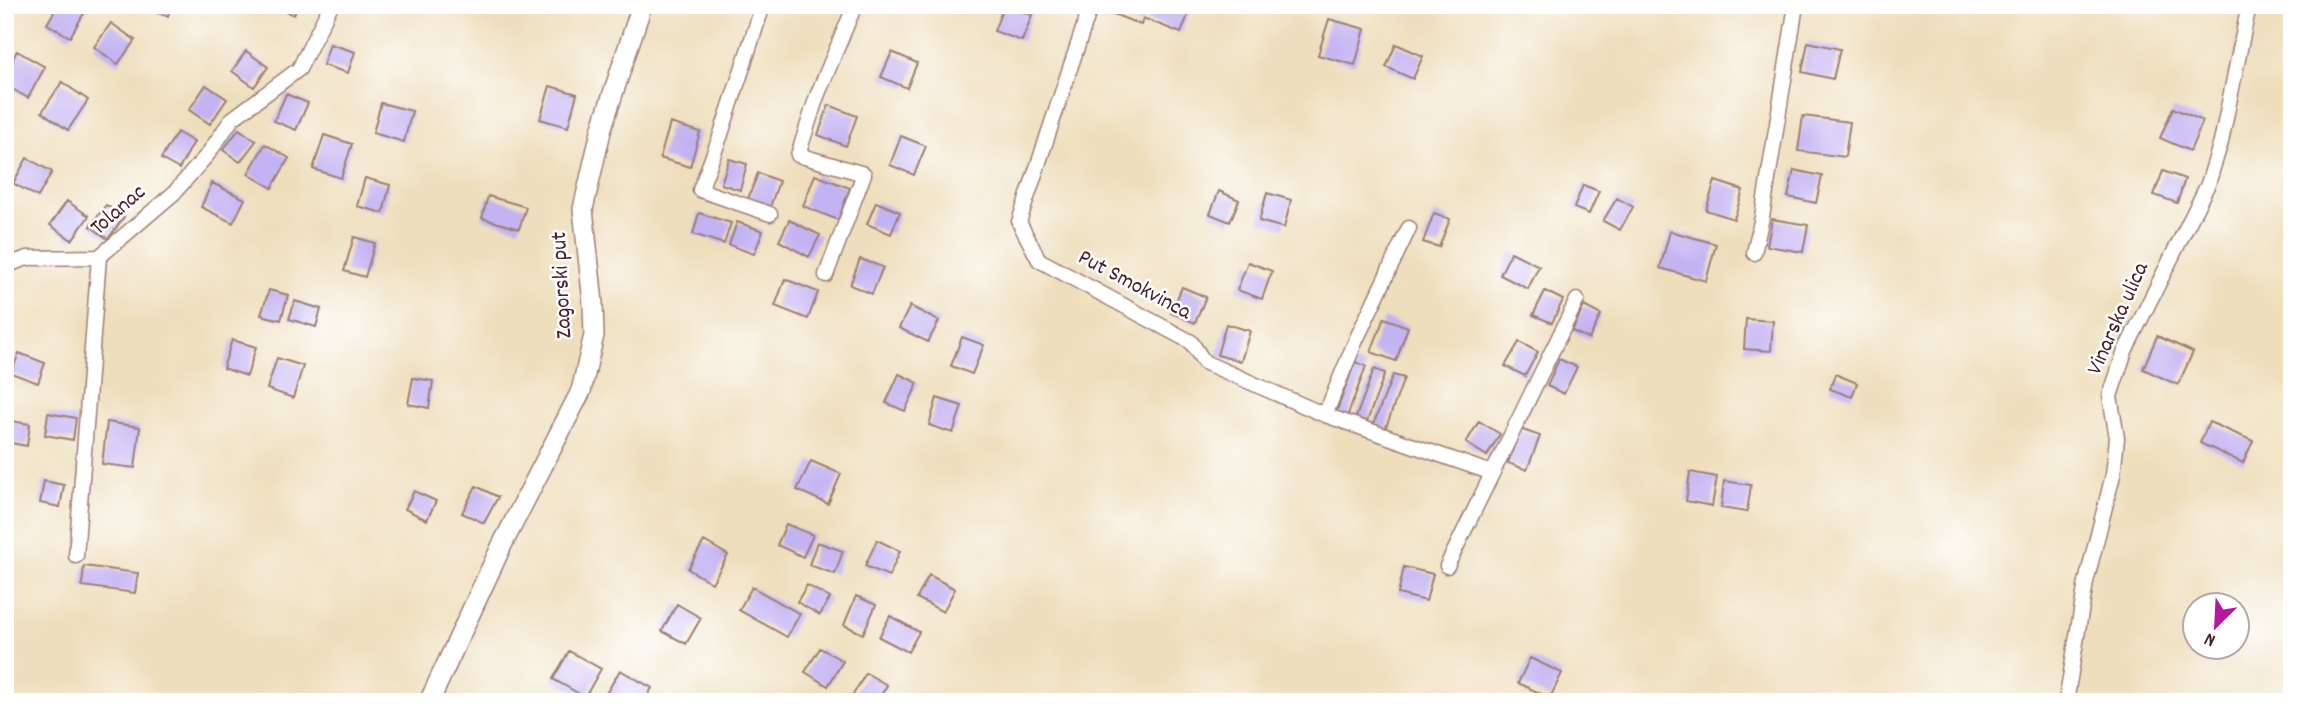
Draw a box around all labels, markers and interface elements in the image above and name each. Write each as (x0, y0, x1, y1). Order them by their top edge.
street label: Tolanac (84, 177, 154, 245)
street label: Zagorski put (544, 231, 582, 339)
street label: Put Smokvinca (1071, 242, 1198, 330)
street label: Vinarska ulica (2080, 256, 2159, 381)
north arrow (2182, 592, 2252, 662)
text: N (2201, 624, 2220, 653)

